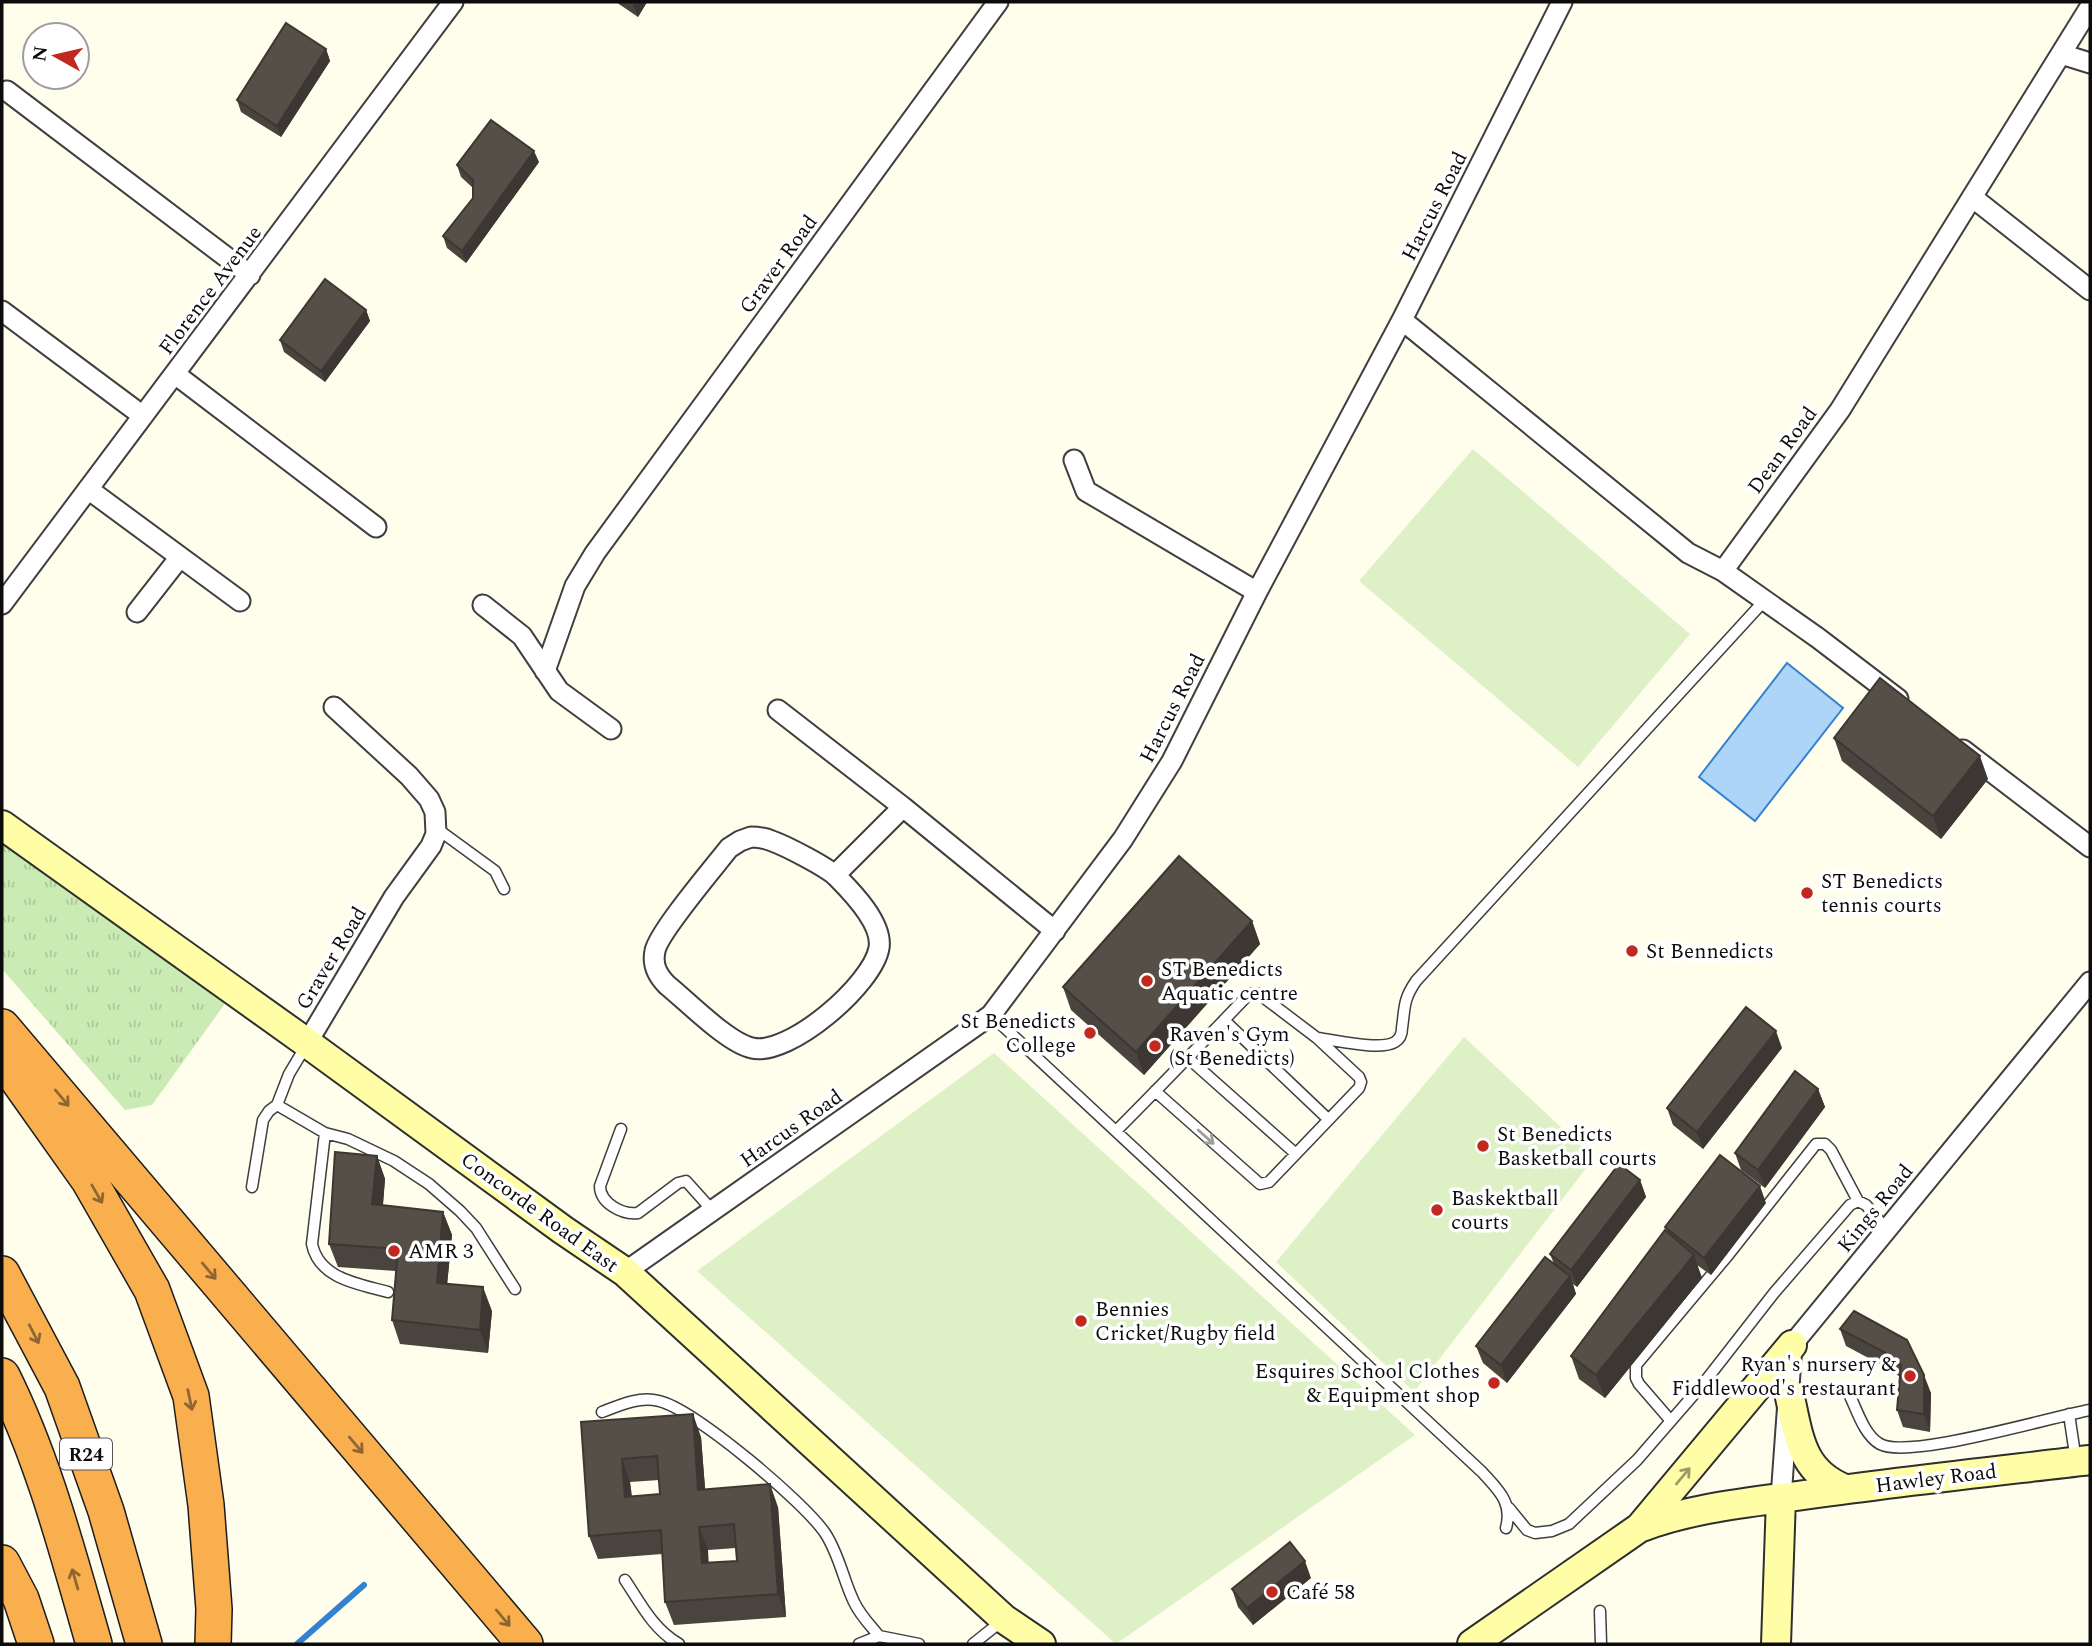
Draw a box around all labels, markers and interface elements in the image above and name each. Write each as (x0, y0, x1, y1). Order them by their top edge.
north arrow (21, 21, 91, 91)
text: N (25, 44, 56, 64)
street label: Harcus Road (1394, 146, 1476, 267)
street label: Graver Road (732, 208, 826, 321)
street label: Florence Avenue (151, 219, 270, 362)
street label: Dean Road (1740, 400, 1826, 501)
street label: Harcus Road (1132, 648, 1214, 769)
place label: ST Benedicts tennis courts (1821, 866, 1943, 922)
marker: ST Benedicts tennis courts (1799, 885, 1815, 901)
street label: Graver Road (288, 901, 375, 1017)
place label: St Bennedicts (1646, 936, 1774, 968)
marker: St Bennedicts (1624, 943, 1640, 959)
place label: ST Benedicts Aquatic centre (1161, 954, 1298, 1010)
marker: ST Benedicts Aquatic centre (1139, 973, 1155, 989)
place label: St Benedicts College (961, 1006, 1076, 1062)
place label: Raven's Gym (St Benedicts) (1169, 1019, 1295, 1075)
marker: St Benedicts College (1082, 1025, 1098, 1041)
marker: Raven's Gym (St Benedicts) (1147, 1038, 1163, 1054)
street label: Harcus Road (734, 1082, 850, 1176)
one-way arrow (54, 1088, 70, 1106)
place label: St Benedicts Basketball courts (1497, 1119, 1657, 1175)
one-way arrow (1197, 1129, 1215, 1145)
marker: St Benedicts Basketball courts (1475, 1138, 1491, 1154)
street label: Concorde Road East (454, 1144, 625, 1281)
street label: Kings Road (1830, 1157, 1922, 1260)
one-way arrow (91, 1183, 104, 1204)
place label: Baskektball courts (1451, 1183, 1559, 1239)
marker: Baskektball courts (1429, 1202, 1445, 1218)
place label: AMR 3 (408, 1236, 474, 1268)
marker: AMR 3 (386, 1243, 402, 1259)
one-way arrow (201, 1262, 217, 1280)
place label: Bennies Cricket/Rugby field (1095, 1294, 1275, 1350)
marker: Bennies Cricket/Rugby field (1073, 1313, 1089, 1329)
one-way arrow (28, 1323, 42, 1344)
place label: Ryan's nursery & Fiddlewood's restaurant (1672, 1349, 1896, 1405)
place label: Esquires School Clothes & Equipment shop (1255, 1356, 1480, 1412)
marker: Ryan's nursery & Fiddlewood's restaurant (1902, 1368, 1918, 1384)
marker: Esquires School Clothes & Equipment shop (1486, 1375, 1502, 1391)
one-way arrow (184, 1388, 198, 1411)
one-way arrow (348, 1435, 364, 1453)
road number: R24 (60, 1438, 112, 1470)
street label: Hawley Road (1874, 1456, 1999, 1502)
one-way arrow (1675, 1467, 1691, 1485)
one-way arrow (68, 1568, 81, 1590)
place label: Café 58 (1286, 1577, 1355, 1609)
marker: Café 58 (1264, 1584, 1280, 1600)
one-way arrow (495, 1609, 511, 1627)

